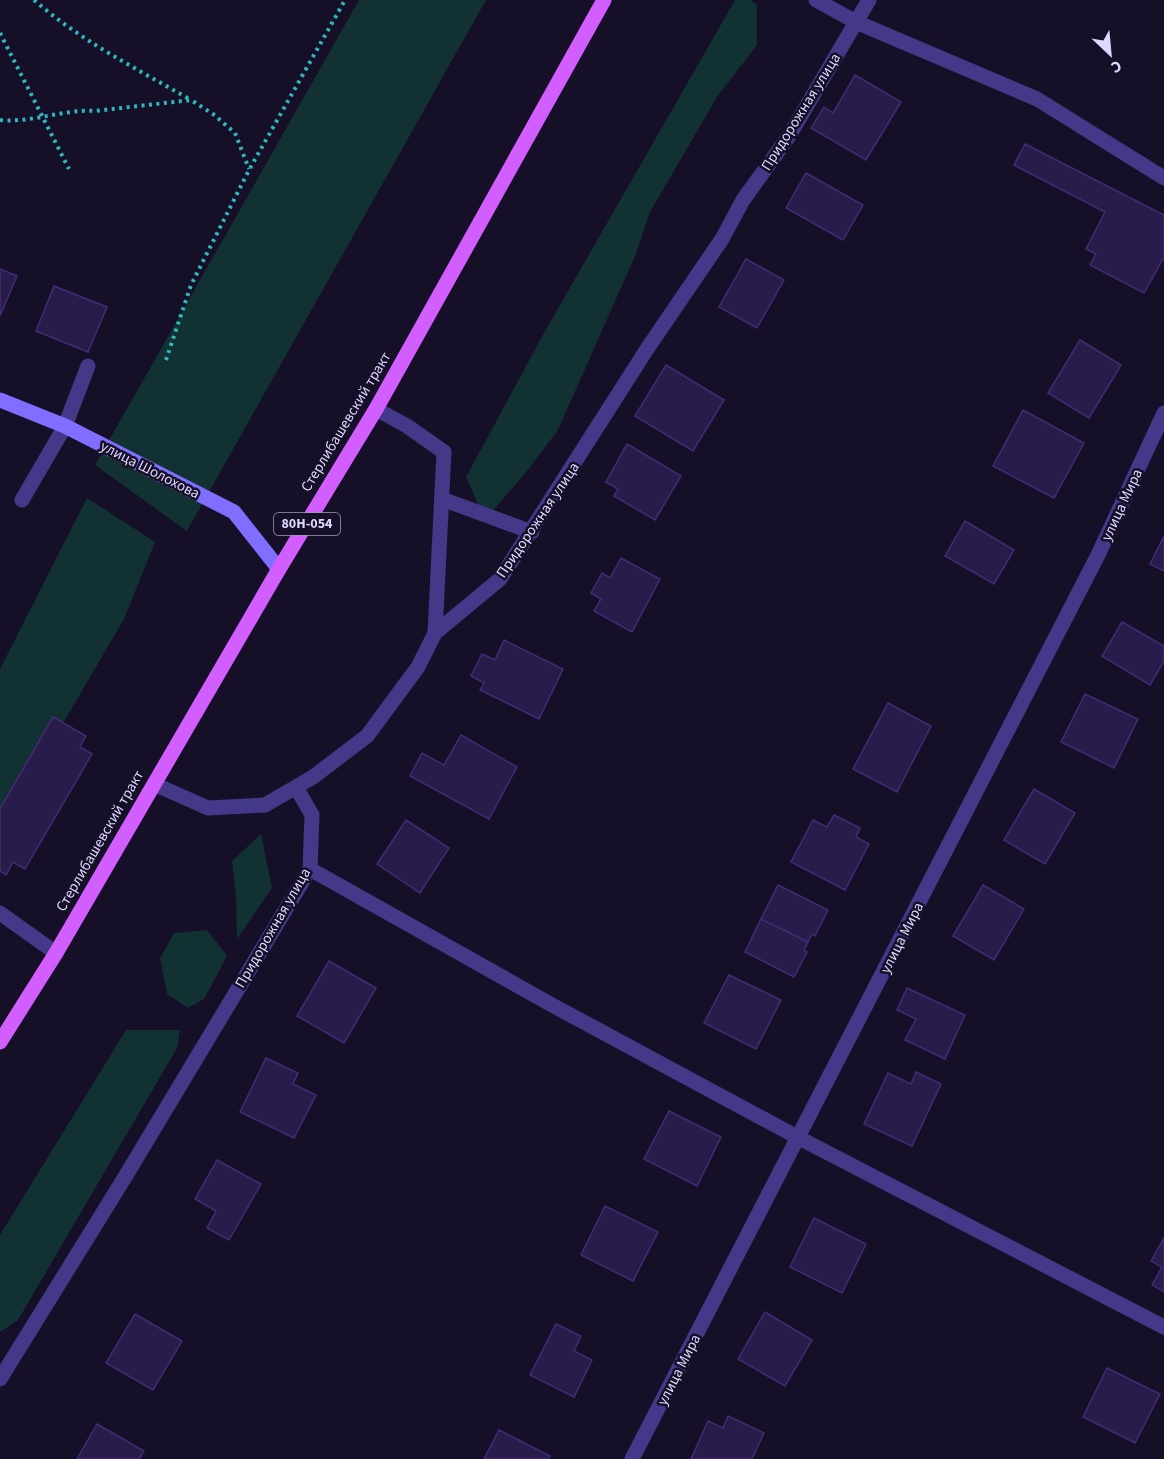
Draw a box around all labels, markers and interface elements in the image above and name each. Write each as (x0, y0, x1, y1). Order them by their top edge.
north arrow (1080, 24, 1140, 84)
street label: Придорожная улица (756, 49, 846, 175)
text: С (1107, 55, 1125, 79)
street label: Стерлибашевский тракт (296, 348, 396, 496)
street label: улица Шолохова (97, 436, 203, 504)
street label: Придорожная улица (491, 458, 585, 582)
street label: улица Мира (1096, 465, 1148, 545)
road number: 80Н-054 (274, 513, 340, 535)
street label: Стерлибашевский тракт (51, 766, 149, 915)
street label: Придорожная улица (230, 864, 316, 992)
street label: улица Мира (875, 899, 929, 977)
street label: улица Мира (652, 1331, 706, 1409)

